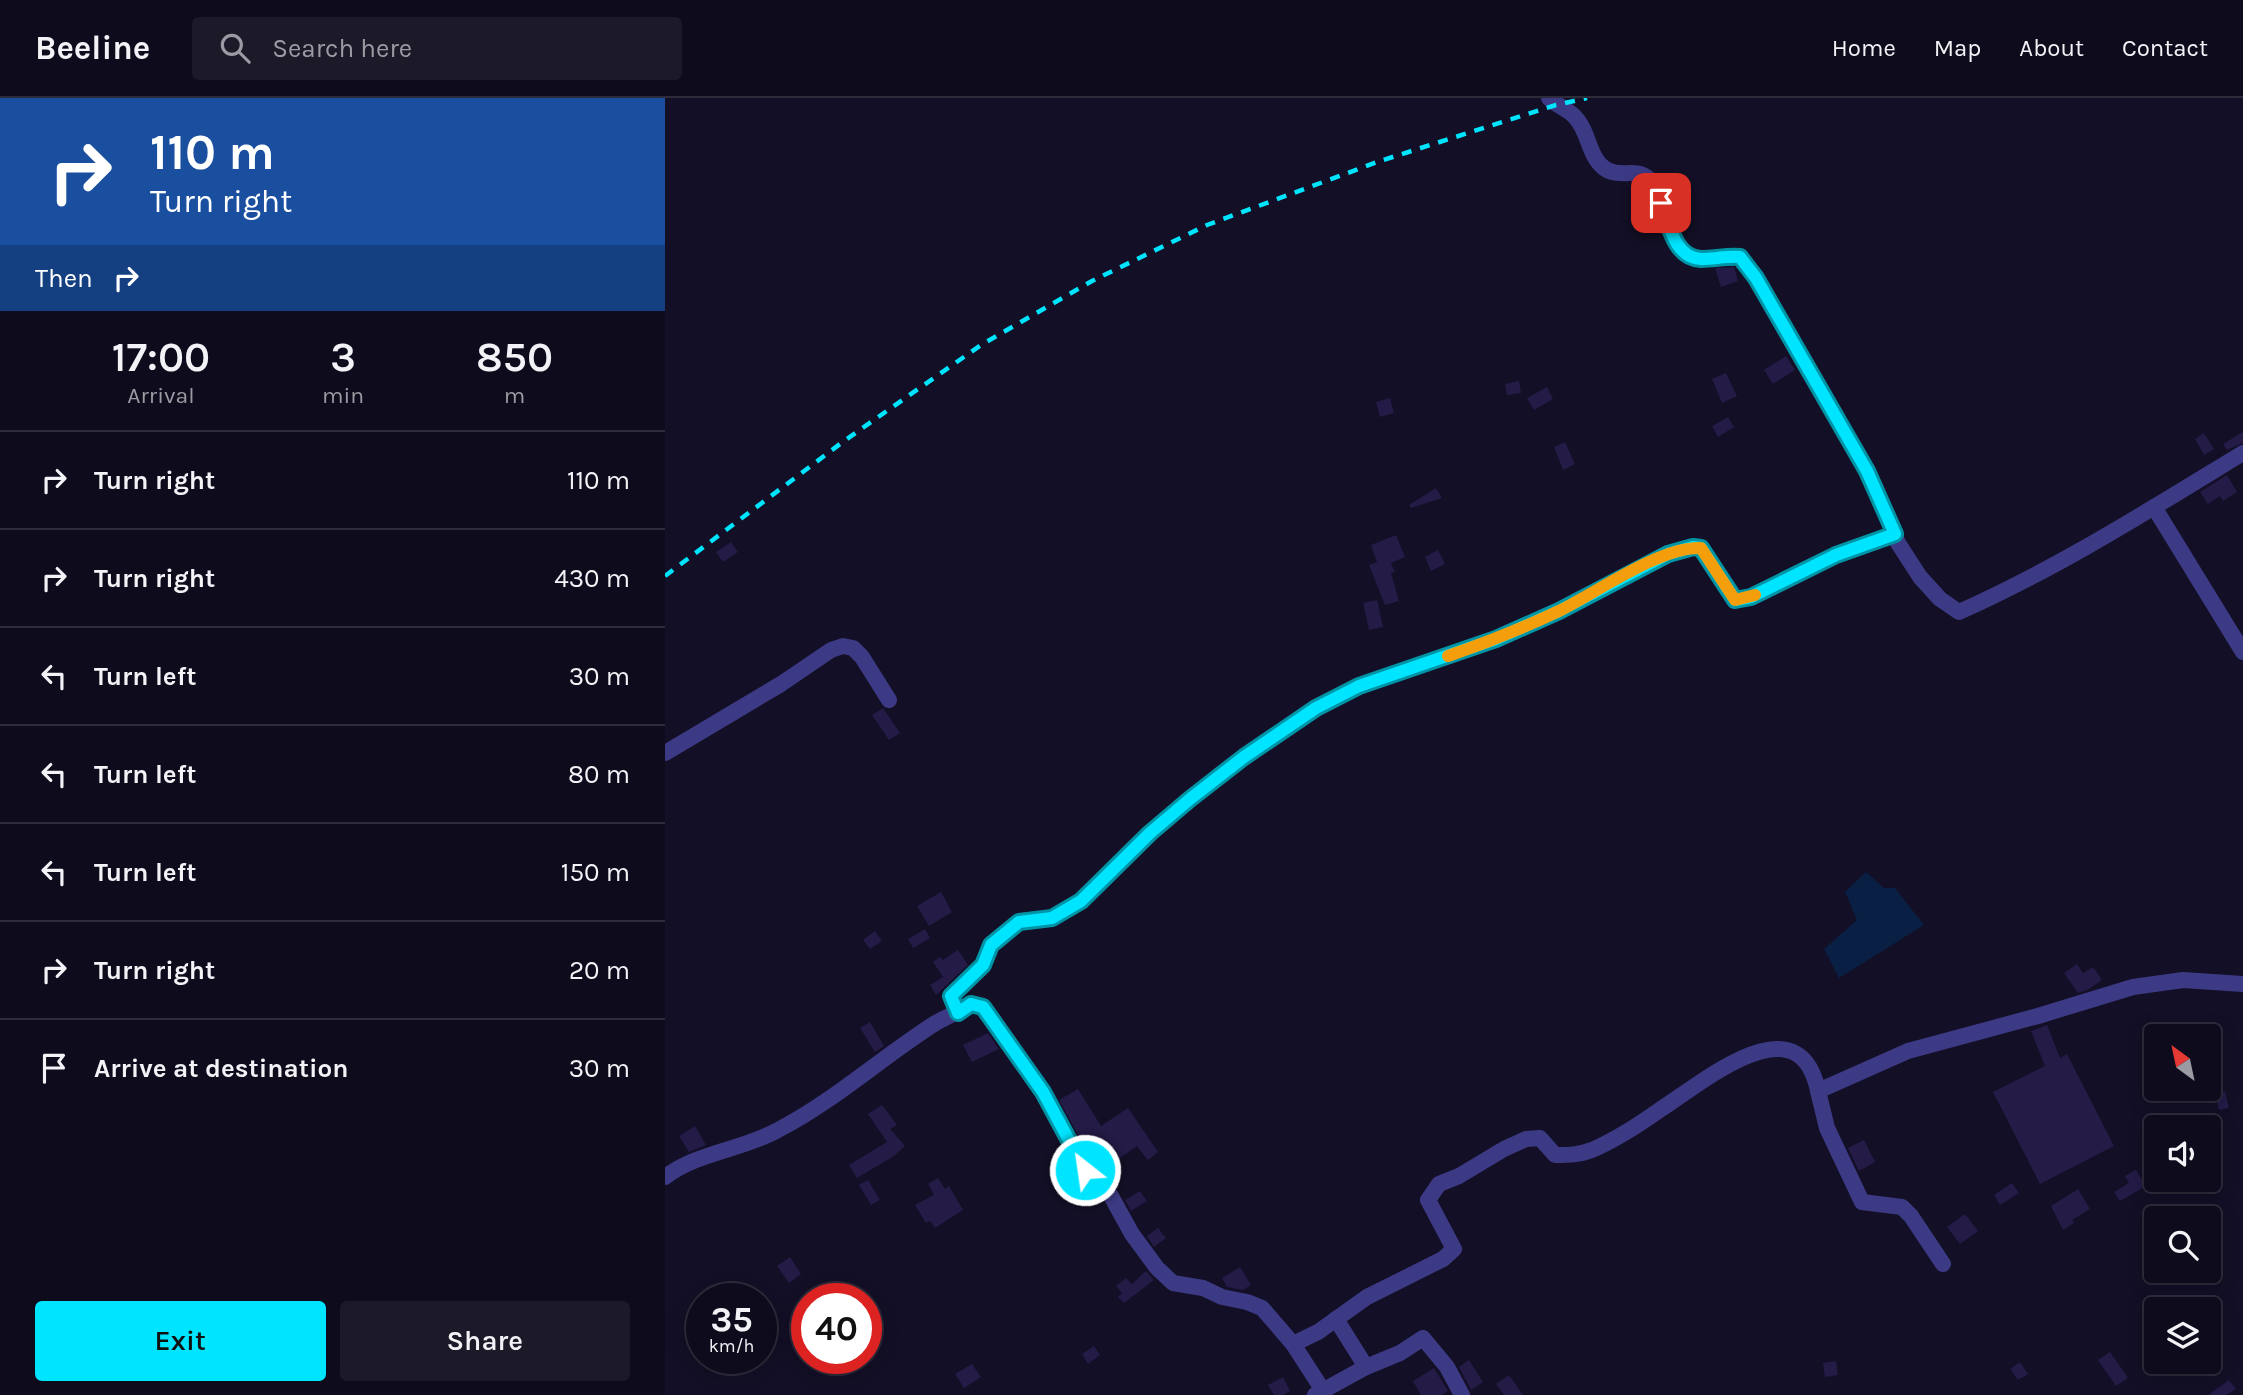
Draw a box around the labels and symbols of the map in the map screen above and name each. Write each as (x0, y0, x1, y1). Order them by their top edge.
pin (1631, 173, 1691, 233)
north arrow (2144, 1024, 2221, 1101)
position arrow (1048, 1133, 1122, 1207)
speed limit sign: 40 (791, 1283, 882, 1374)

